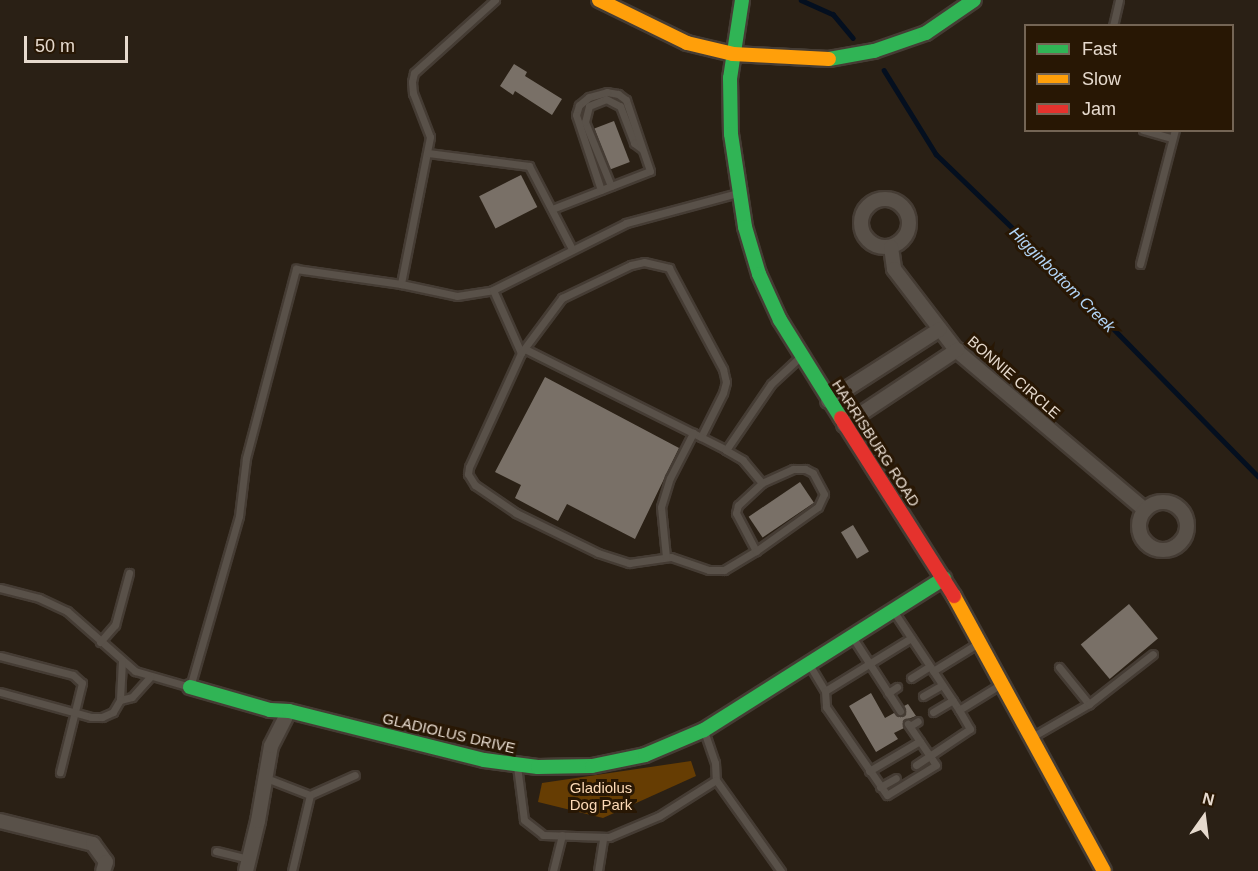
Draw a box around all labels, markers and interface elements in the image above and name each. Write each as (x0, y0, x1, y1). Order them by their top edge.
scale bar (27, 24, 130, 62)
legend (1024, 24, 1234, 132)
text: 50 m (35, 36, 75, 56)
text: Fast (1082, 39, 1117, 59)
text: Slow (1082, 69, 1121, 89)
text: Jam (1082, 99, 1116, 119)
water label: Higginbottom Creek (1005, 223, 1119, 337)
street label: BONNIE CIRCLE (964, 332, 1064, 422)
street label: HARRISBURG ROAD (828, 376, 924, 510)
street label: GLADIOLUS DRIVE (381, 709, 517, 757)
park label: Gladiolus Dog Park (570, 778, 632, 813)
north arrow (1174, 787, 1234, 847)
text: N (1201, 789, 1216, 809)

